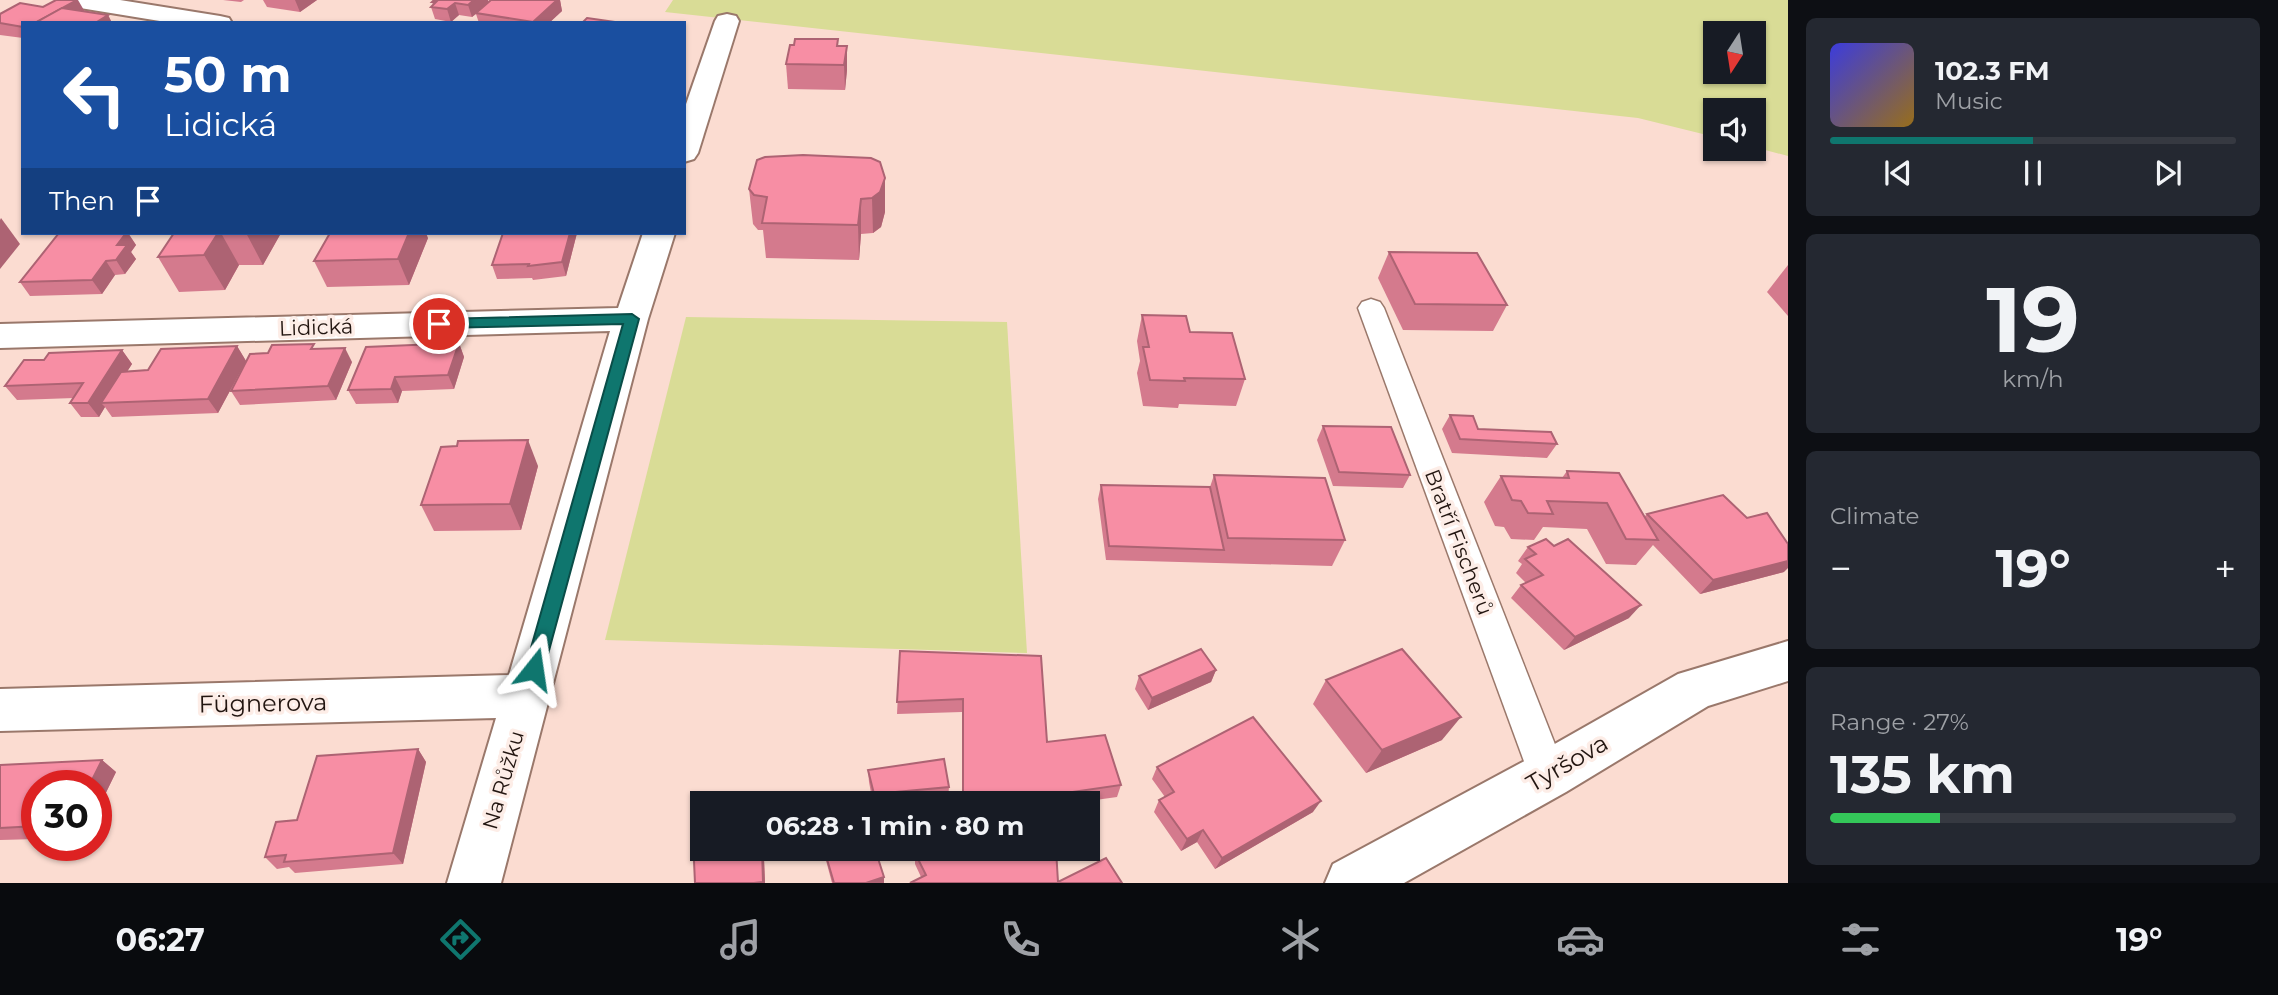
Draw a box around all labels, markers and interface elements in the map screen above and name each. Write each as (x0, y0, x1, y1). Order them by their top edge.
north arrow (1703, 21, 1766, 84)
map controls (1703, 21, 1766, 161)
text: 50 m (164, 45, 292, 104)
icon: left (49, 49, 140, 140)
text: 102.3 FM (1935, 55, 2050, 87)
text: Music (1935, 87, 2003, 115)
button: sound (1703, 98, 1766, 161)
text: Lidická (164, 105, 277, 144)
icon: previous (1879, 154, 1917, 192)
icon: pause (2014, 154, 2052, 192)
icon: next (2149, 154, 2187, 192)
icon: arrive (129, 182, 167, 220)
text: Then (49, 185, 115, 217)
text: 19 (1986, 264, 2080, 375)
pin (409, 294, 469, 354)
icon: arrive (420, 305, 458, 343)
street label: Lidická (278, 313, 354, 341)
text: km/h (2002, 365, 2064, 393)
street label: Bratří Fischerů (1420, 466, 1498, 618)
text: Climate (1830, 502, 1919, 530)
text: 19° (1995, 537, 2071, 600)
text: − (1830, 545, 1852, 592)
text: + (2214, 545, 2236, 592)
position arrow (497, 632, 571, 706)
street label: Fügnerova (198, 687, 328, 719)
text: Range · 27% (1830, 708, 1969, 736)
street label: Na Růžku (477, 728, 529, 832)
street label: Tyršova (1521, 728, 1613, 798)
text: 135 km (1830, 743, 2015, 806)
speed limit sign: 30 (21, 770, 112, 861)
text: 06:28 · 1 min · 80 m (766, 810, 1024, 842)
icon: directions (436, 915, 485, 964)
icon: music (716, 915, 765, 964)
icon: phone (996, 915, 1045, 964)
icon: climate (1276, 915, 1325, 964)
icon: car (1556, 915, 1605, 964)
icon: filters (1836, 915, 1885, 964)
text: 06:27 (116, 920, 205, 959)
text: 19° (2116, 920, 2162, 959)

